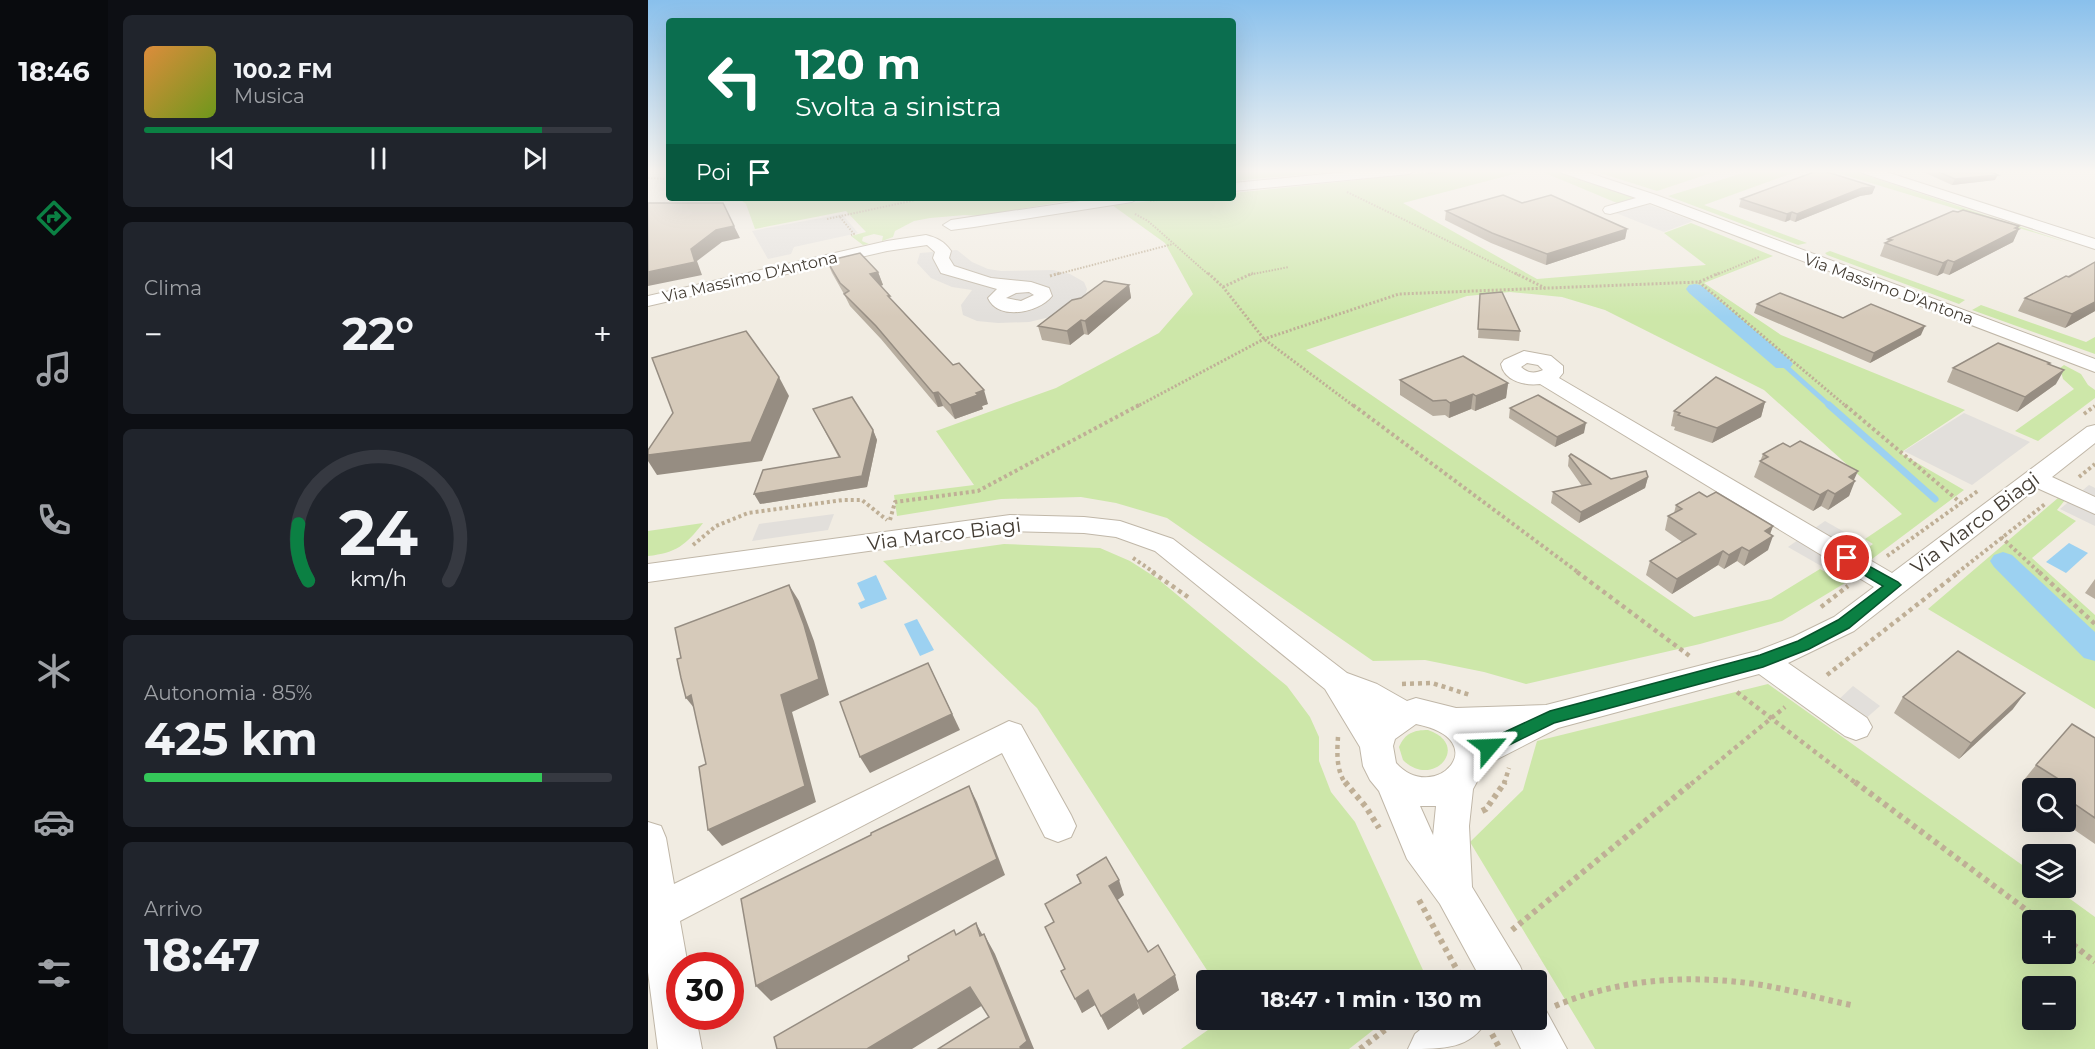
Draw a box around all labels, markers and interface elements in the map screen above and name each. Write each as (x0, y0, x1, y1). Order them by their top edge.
text: 120 m (795, 38, 921, 90)
icon: left (696, 42, 774, 120)
text: 18:46 (18, 55, 90, 88)
text: 100.2 FM (234, 57, 332, 84)
text: Musica (234, 84, 305, 108)
text: Svolta a sinistra (795, 90, 1002, 123)
icon: previous (206, 142, 239, 175)
icon: pause (362, 142, 395, 175)
icon: next (518, 142, 551, 175)
icon: arrive (743, 156, 776, 189)
text: Poi (696, 159, 731, 186)
icon: directions (33, 197, 75, 239)
street label: Via Massimo D'Antona (661, 248, 839, 306)
street label: Via Massimo D'Antona (1802, 249, 1976, 329)
text: Clima (144, 276, 202, 300)
text: 22° (342, 306, 414, 361)
text: − (144, 314, 163, 354)
text: + (593, 314, 612, 354)
icon: music (33, 348, 75, 390)
street label: Via Marco Biagi (1906, 467, 2044, 579)
text: 24 (338, 496, 418, 572)
icon: phone (33, 499, 75, 541)
street label: Via Marco Biagi (866, 513, 1022, 555)
pin (1821, 532, 1872, 583)
icon: arrive (1830, 541, 1863, 574)
text: km/h (349, 566, 407, 592)
icon: climate (33, 650, 75, 692)
text: Autonomia · 85% (144, 681, 312, 705)
text: 425 km (144, 711, 318, 766)
position arrow (1457, 715, 1521, 779)
map controls (2022, 778, 2076, 1030)
button: search (2022, 778, 2076, 832)
icon: car (33, 801, 75, 843)
button: layers (2022, 844, 2076, 898)
text: Arrivo (144, 897, 203, 921)
button: + (2022, 910, 2076, 964)
text: 18:47 (144, 927, 260, 982)
icon: filters (33, 952, 75, 994)
speed limit sign: 30 (666, 952, 744, 1030)
button: − (2022, 976, 2076, 1030)
text: 18:47 · 1 min · 130 m (1261, 986, 1482, 1013)

